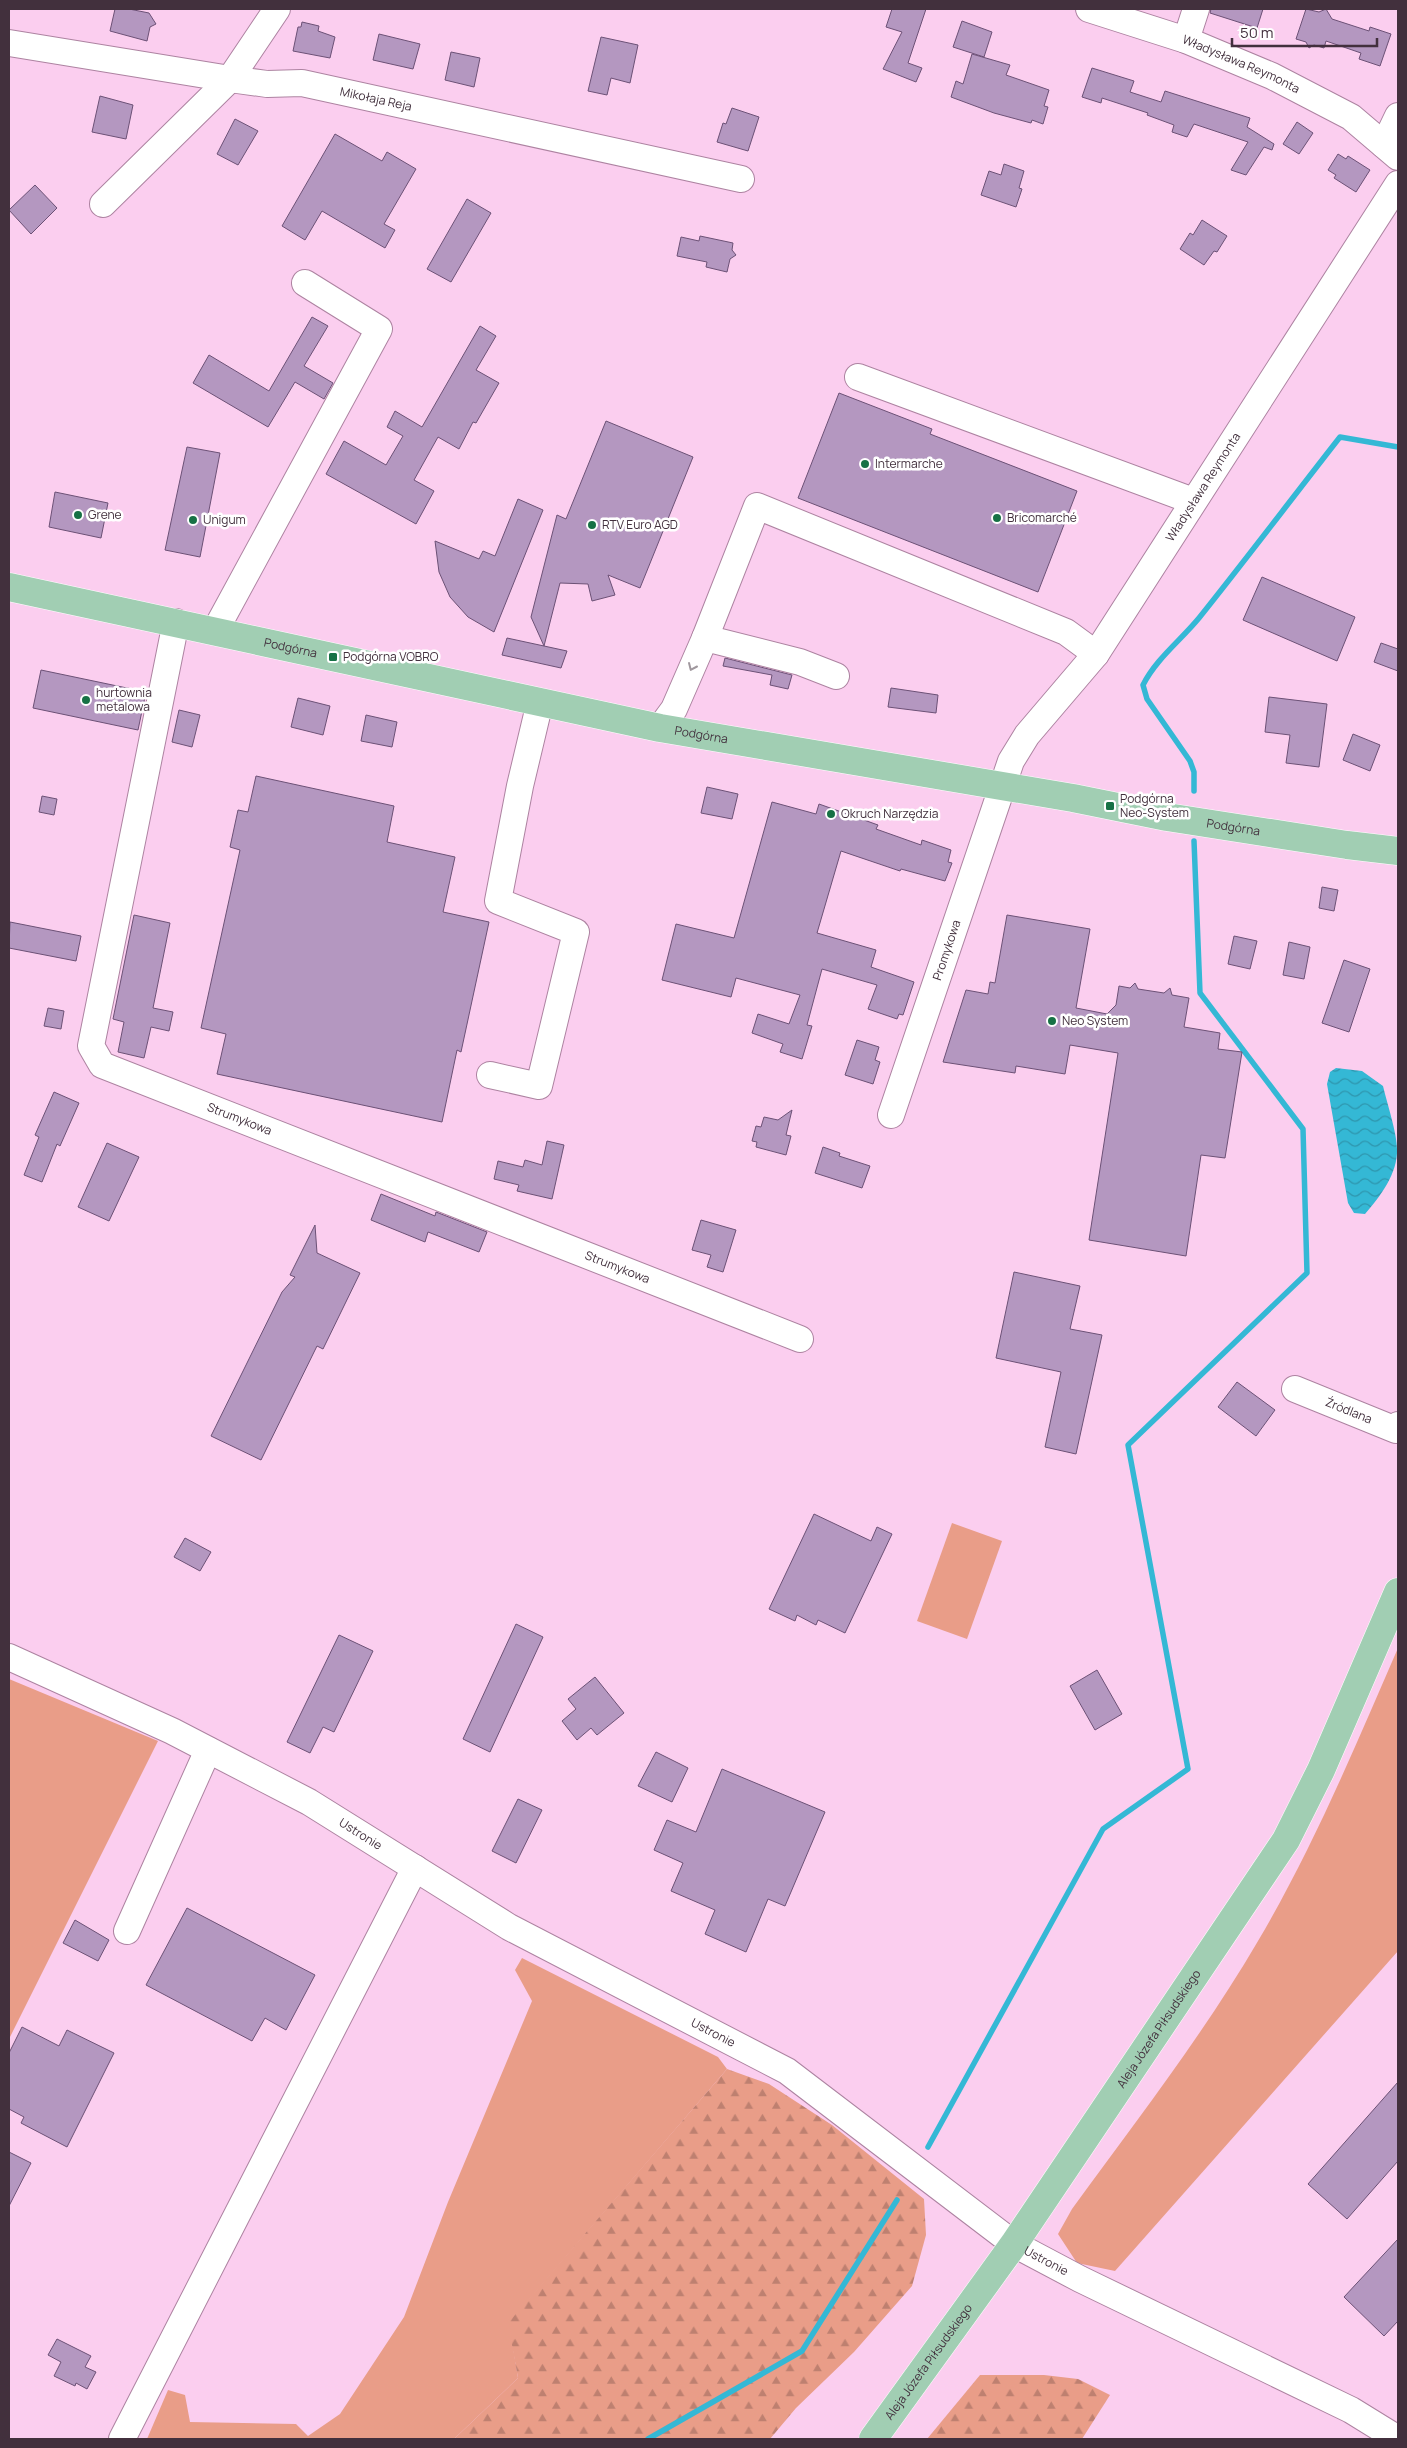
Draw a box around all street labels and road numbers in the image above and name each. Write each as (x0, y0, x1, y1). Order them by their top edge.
street label: Władysława Reymonta (1180, 30, 1303, 97)
street label: Mikołaja Reja (339, 83, 414, 115)
street label: Władysława Reymonta (1161, 429, 1244, 545)
street label: Podgórna (262, 633, 319, 661)
street label: Podgórna (673, 722, 729, 747)
street label: Podgórna (1206, 814, 1261, 839)
street label: Promykowa (928, 917, 965, 983)
street label: Strumykowa (205, 1098, 274, 1139)
street label: Strumykowa (583, 1246, 652, 1287)
street label: Źródlana (1323, 1393, 1375, 1427)
street label: Ustronie (336, 1814, 386, 1854)
street label: Aleja Józefa Piłsudskiego (1112, 1966, 1204, 2091)
street label: Ustronie (688, 2014, 738, 2051)
street label: Ustronie (1021, 2242, 1071, 2279)
street label: Aleja Józefa Piłsudskiego (881, 2300, 976, 2423)

